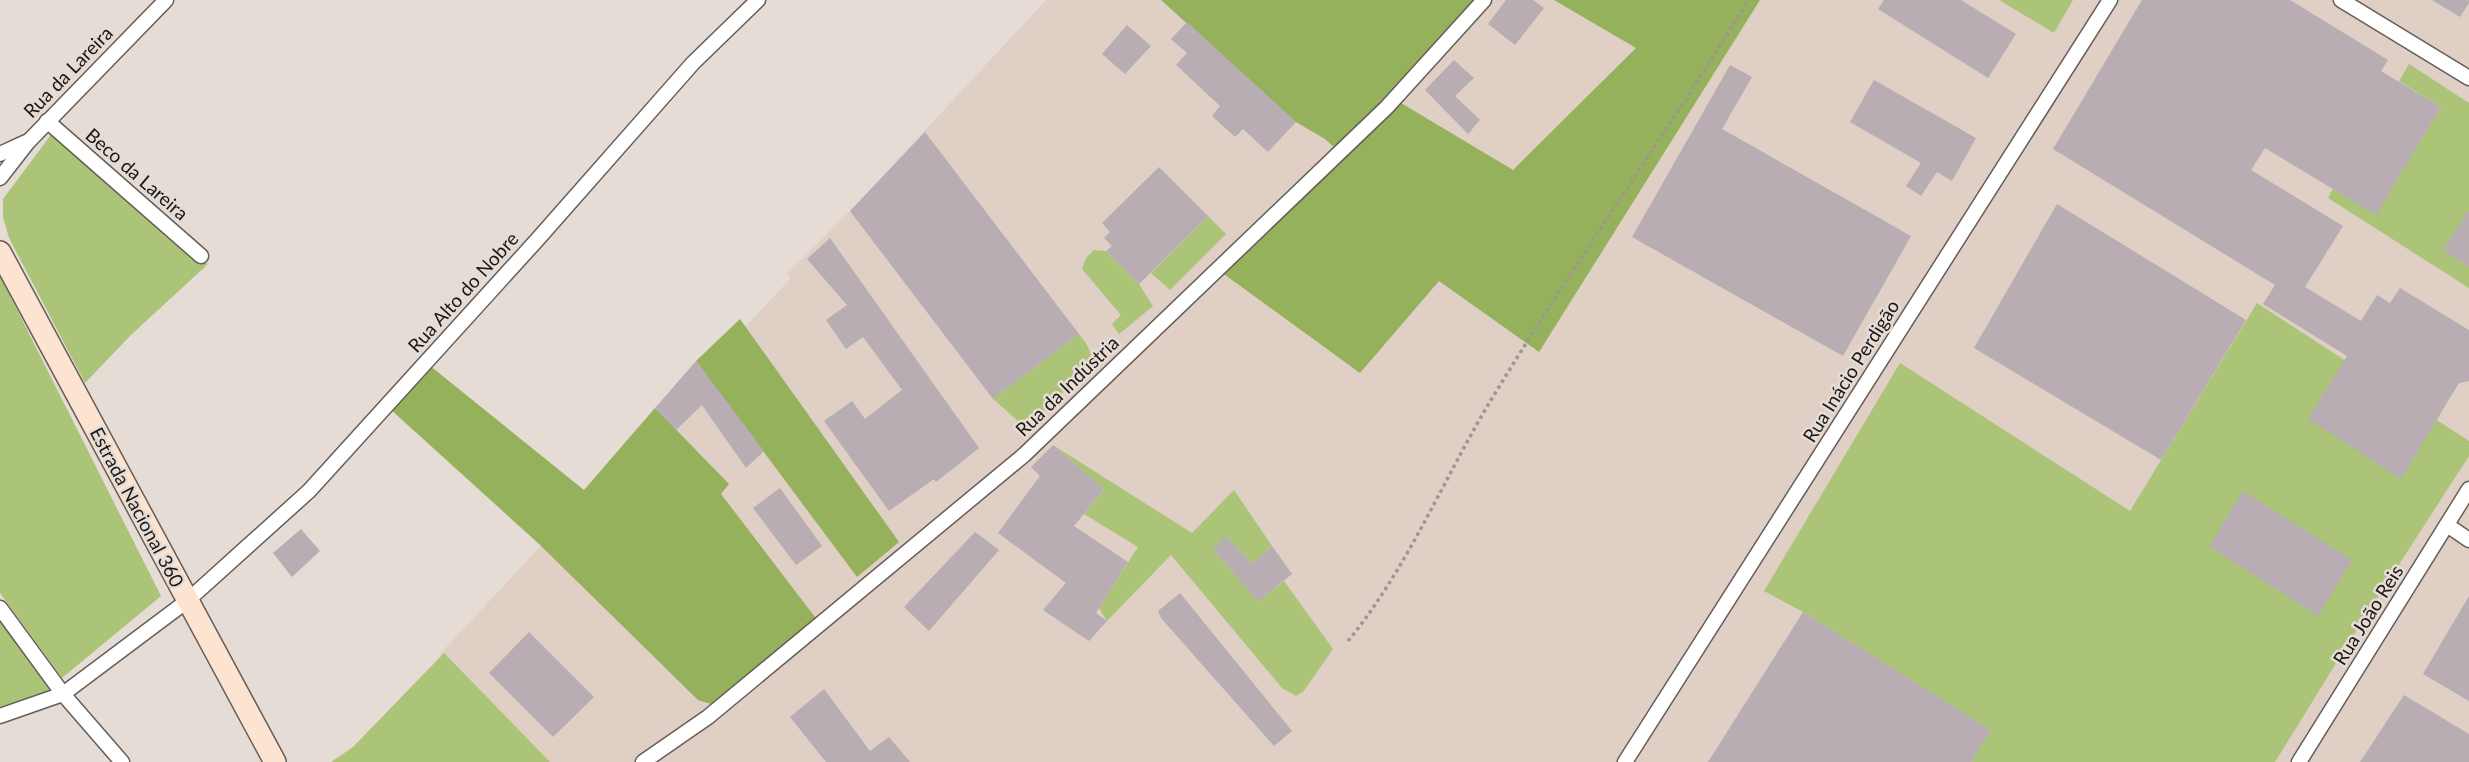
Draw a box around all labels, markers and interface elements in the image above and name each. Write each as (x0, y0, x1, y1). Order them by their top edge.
street label: Rua da Lareira (18, 21, 117, 122)
street label: Beco da Lareira (81, 123, 193, 224)
street label: Rua Alto do Nobre (403, 227, 523, 357)
street label: Rua Inácio Perdigão (1797, 295, 1904, 446)
street label: Rua da Indústria (1010, 331, 1123, 441)
street label: Estrada Nacional 360 (86, 423, 189, 591)
street label: Rua João Reis (2328, 561, 2407, 669)

